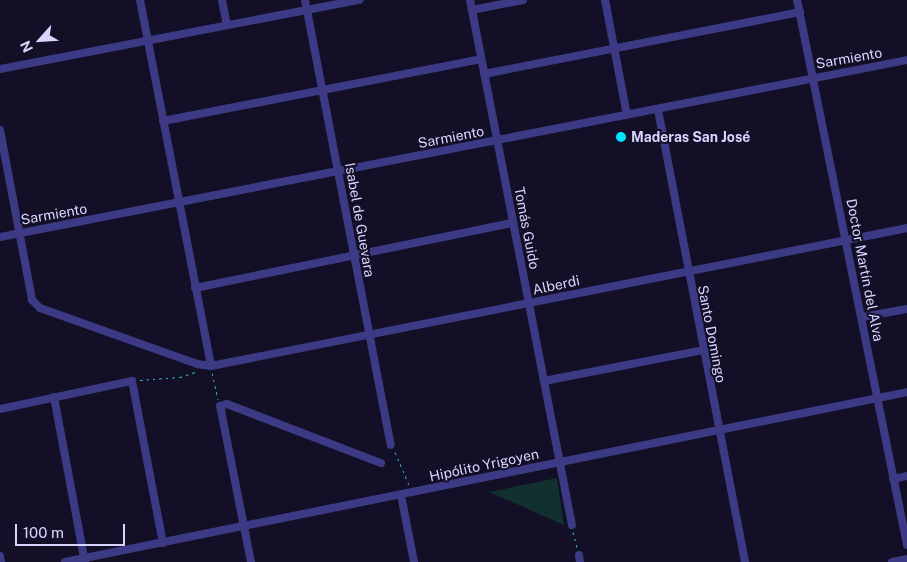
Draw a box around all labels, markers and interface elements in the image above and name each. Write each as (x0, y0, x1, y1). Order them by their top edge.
north arrow (15, 15, 65, 65)
text: N (17, 38, 36, 55)
street label: Sarmiento (815, 44, 883, 72)
street label: Sarmiento (417, 122, 485, 152)
place label: Maderas San José (631, 129, 750, 145)
marker: Maderas San José (615, 131, 627, 143)
street label: Isabel de Guevara (342, 161, 378, 279)
street label: Tomás Guido (511, 185, 543, 271)
street label: Doctor Martín del Alva (843, 197, 887, 343)
street label: Sarmiento (20, 200, 88, 228)
street label: Alberdi (531, 272, 581, 298)
street label: Santo Domingo (694, 284, 730, 384)
street label: Hipólito Yrigoyen (428, 445, 540, 485)
scale bar (18, 514, 128, 546)
text: 100 m (23, 524, 64, 541)

